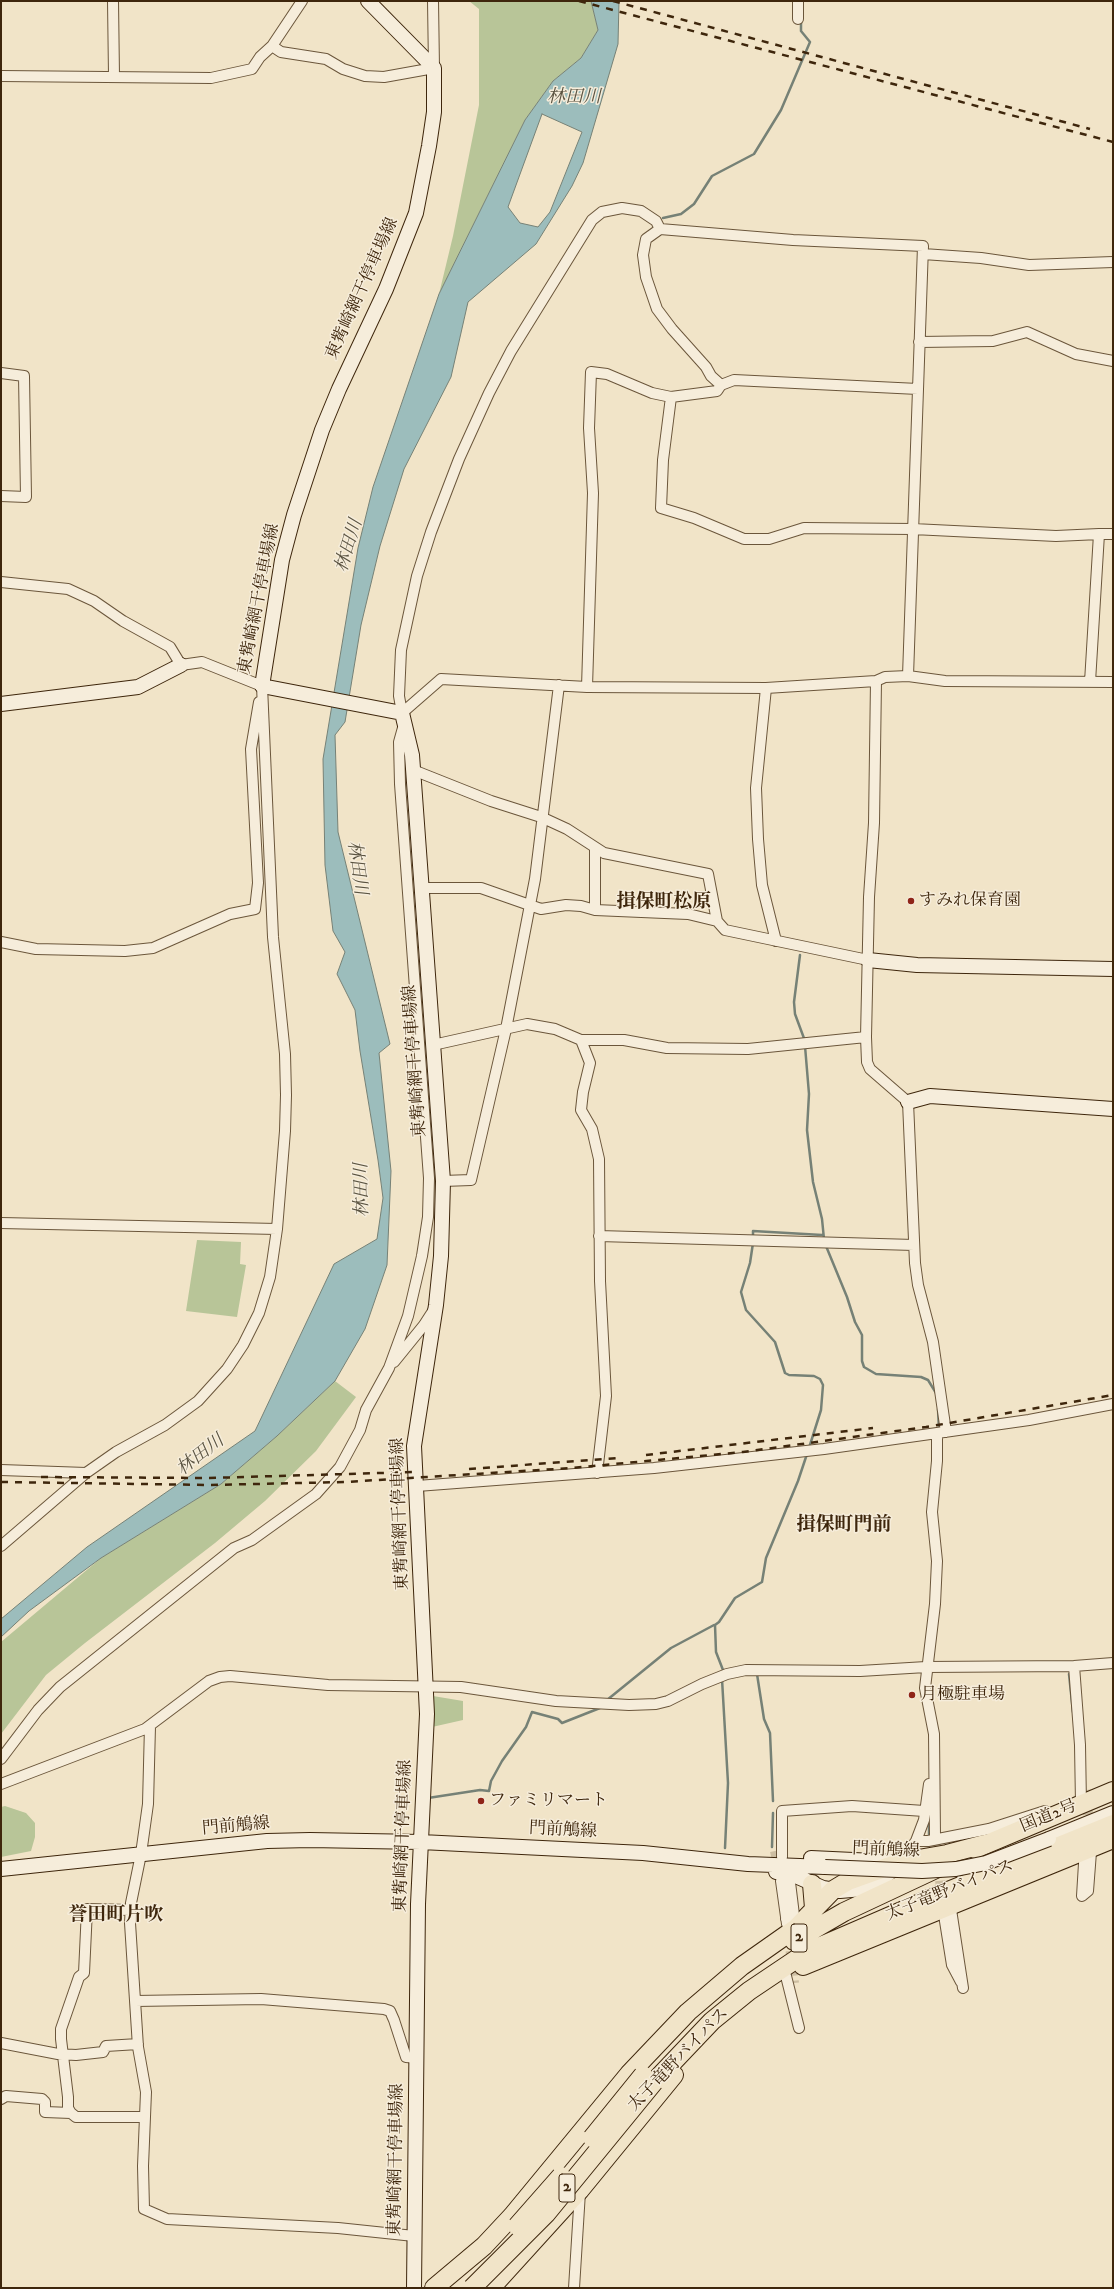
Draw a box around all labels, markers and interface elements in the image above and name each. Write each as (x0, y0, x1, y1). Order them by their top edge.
water label: 林田川 (547, 87, 601, 109)
street label: 東觜崎網干停車場線 (323, 215, 403, 363)
water label: 林田川 (332, 517, 368, 575)
street label: 東觜崎網干停車場線 (235, 522, 285, 676)
water label: 林田川 (342, 840, 370, 896)
place label: すみれ保育園 (919, 891, 1021, 911)
district label: 揖保町松原 (617, 892, 711, 914)
marker: すみれ保育園 (906, 896, 916, 906)
street label: 東觜崎網干停車場線 (400, 984, 432, 1138)
water label: 林田川 (352, 1163, 374, 1217)
water label: 林田川 (173, 1431, 229, 1481)
street label: 東觜崎網干停車場線 (388, 1437, 414, 1591)
district label: 揖保町門前 (797, 1515, 891, 1537)
place label: 月極駐車場 (920, 1685, 1005, 1705)
marker: 月極駐車場 (907, 1690, 917, 1700)
street label: 東觜崎網干停車場線 (391, 1759, 417, 1913)
place label: ファミリマート (489, 1791, 608, 1811)
marker: ファミリマート (476, 1796, 486, 1806)
street label: 国道2号 (1018, 1796, 1080, 1838)
street label: 門前鵤線 (201, 1814, 271, 1840)
street label: 門前鵤線 (529, 1819, 597, 1843)
street label: 門前鵤線 (852, 1840, 920, 1862)
street label: 太子竜野バイパス (883, 1856, 1017, 1926)
district label: 誉田町片吹 (69, 1905, 163, 1927)
road number: 2 (791, 1924, 807, 1952)
street label: 太子竜野バイパス (624, 2004, 734, 2116)
street label: 東觜崎網干停車場線 (385, 2083, 409, 2237)
road number: 2 (559, 2174, 575, 2202)

